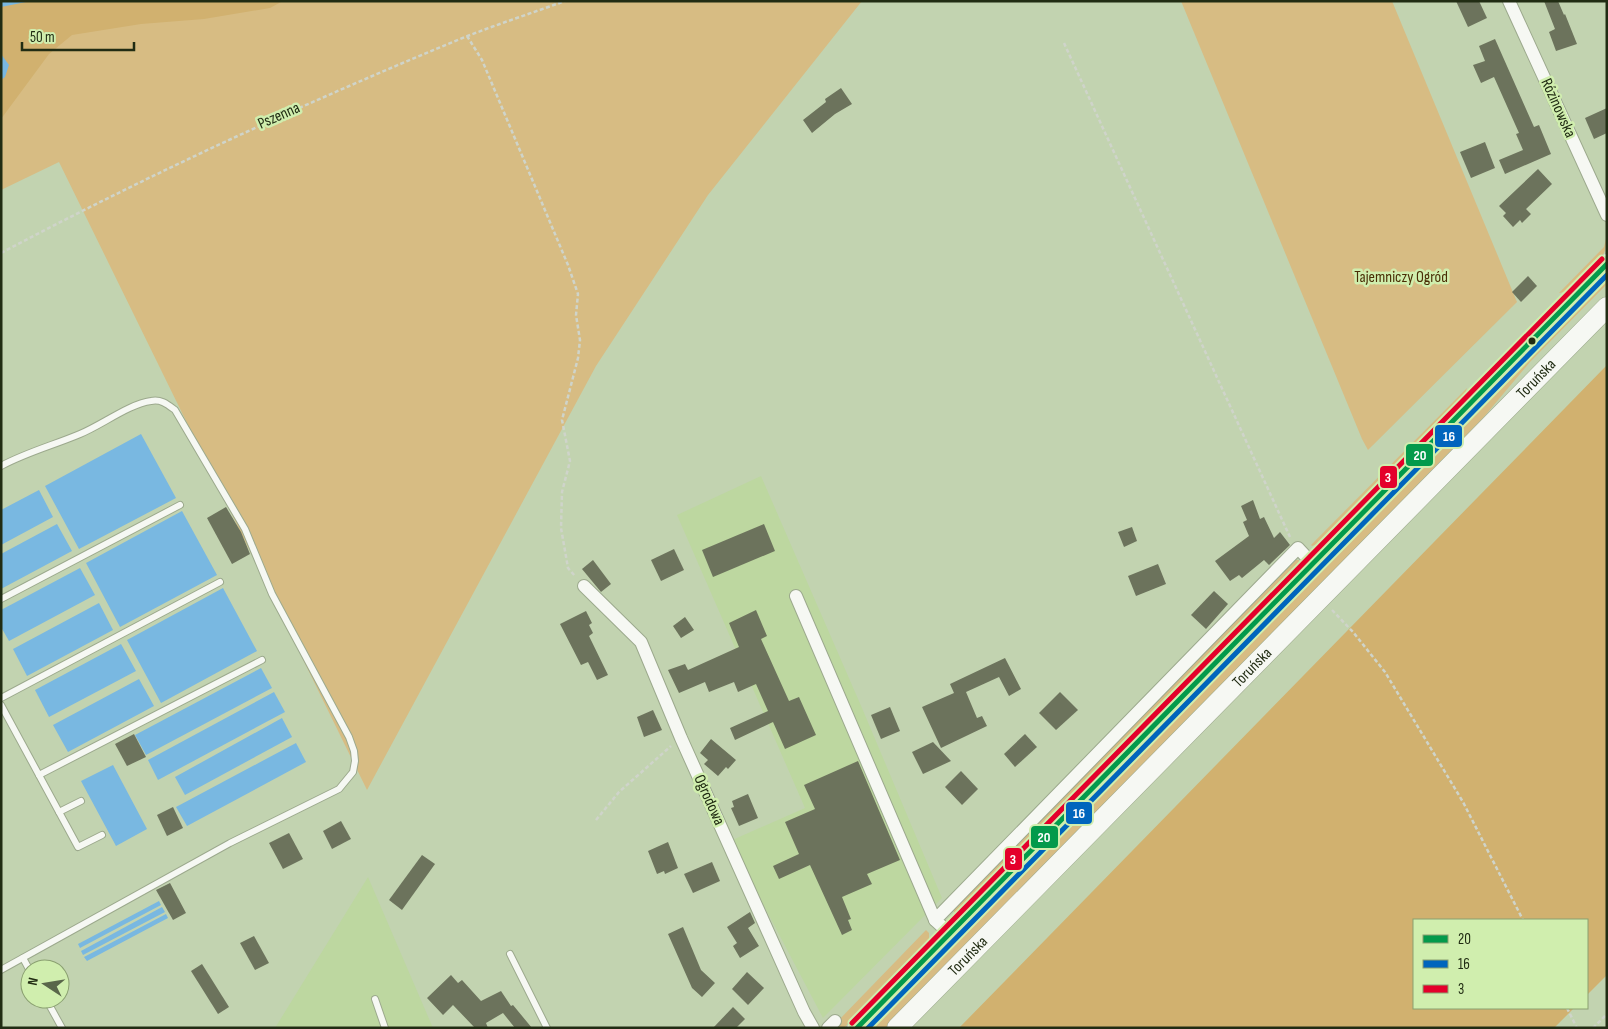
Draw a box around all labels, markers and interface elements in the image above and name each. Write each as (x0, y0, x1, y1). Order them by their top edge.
scale bar (22, 20, 135, 52)
text: 50 m (30, 28, 55, 47)
street label: Rózinowska (1537, 75, 1579, 141)
street label: Pszenna (255, 98, 303, 134)
park label: Tajemniczy Ogród (1354, 268, 1448, 287)
unlabelled marker (1527, 336, 1537, 346)
street label: Toruńska (1512, 355, 1560, 403)
line badge: 16 (1434, 424, 1463, 448)
text: 16 (1443, 428, 1455, 445)
line badge: 20 (1405, 443, 1434, 467)
text: 20 (1414, 447, 1427, 464)
line badge: 3 (1379, 465, 1398, 489)
text: 3 (1385, 469, 1391, 486)
street label: Toruńska (1228, 644, 1276, 691)
street label: Ogrodowa (689, 772, 729, 828)
line badge: 16 (1065, 801, 1093, 825)
text: 16 (1073, 805, 1085, 822)
line badge: 20 (1030, 825, 1059, 849)
text: 20 (1038, 829, 1051, 846)
line badge: 3 (1004, 847, 1023, 871)
text: 3 (1010, 851, 1016, 868)
legend (1413, 919, 1588, 1009)
text: 20 (1458, 930, 1471, 949)
street label: Toruńska (944, 932, 992, 980)
text: 16 (1458, 955, 1470, 974)
north arrow (20, 959, 70, 1009)
text: N (24, 976, 42, 987)
text: 3 (1458, 980, 1464, 999)

